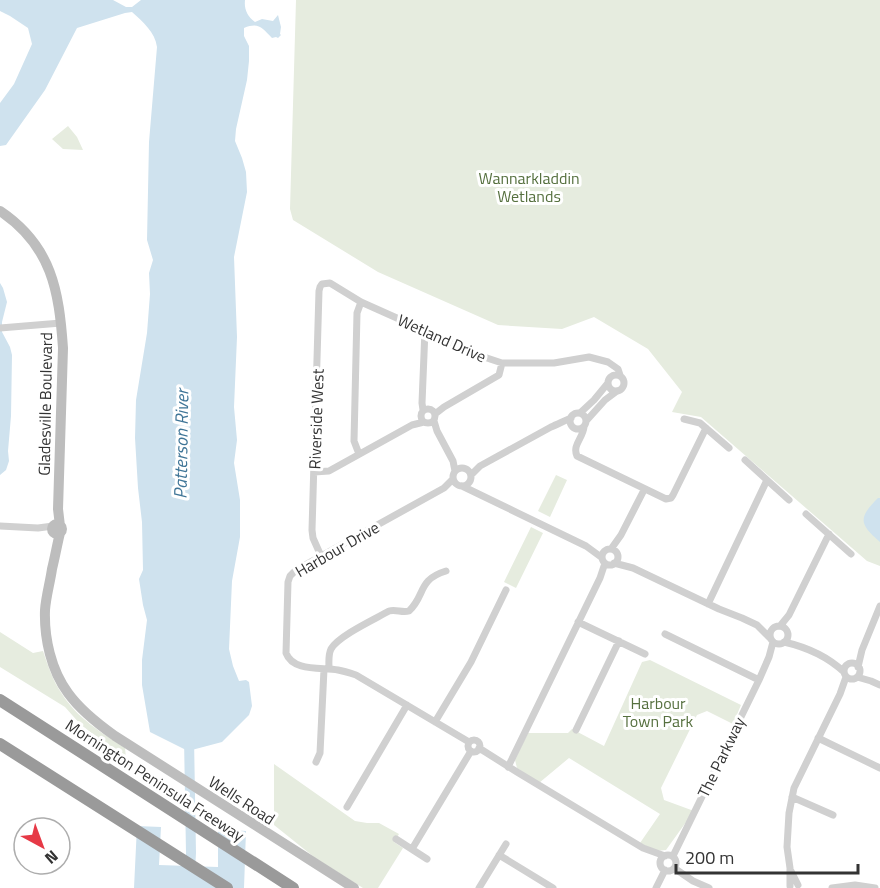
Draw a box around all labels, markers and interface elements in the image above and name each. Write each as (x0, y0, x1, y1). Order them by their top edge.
park label: Wannarkladdin Wetlands (478, 166, 580, 208)
street label: Wetland Drive (394, 308, 490, 368)
street label: Gladesville Boulevard (32, 332, 58, 476)
street label: Riverside West (302, 368, 330, 470)
water label: Patterson River (167, 387, 195, 499)
street label: Harbour Drive (290, 515, 384, 583)
park label: Harbour Town Park (623, 691, 693, 733)
street label: The Parkway (691, 712, 751, 801)
street label: Mornington Peninsula Freeway (61, 713, 249, 847)
street label: Wells Road (204, 770, 280, 830)
north arrow (12, 816, 72, 876)
scale bar (676, 837, 858, 875)
text: 200 m (685, 844, 734, 871)
text: N (40, 845, 64, 870)

